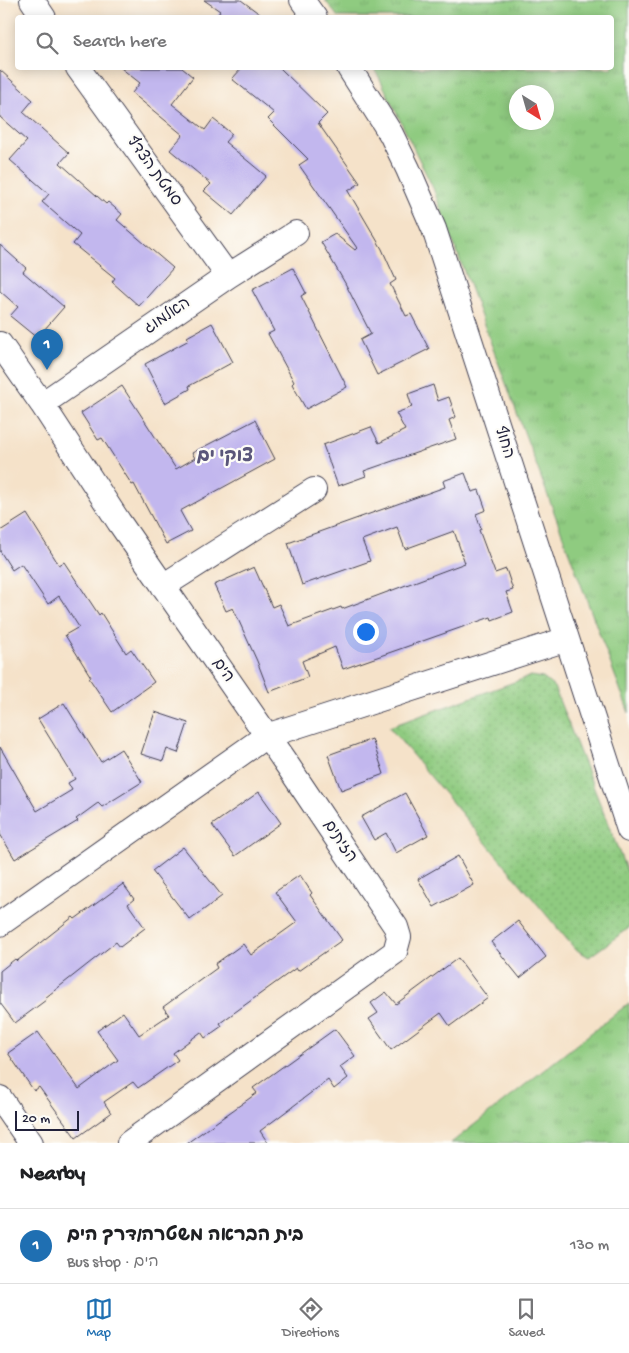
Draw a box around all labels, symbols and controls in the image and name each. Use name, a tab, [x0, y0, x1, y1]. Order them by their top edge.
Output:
search box	[15, 15, 614, 70]
icon: search	[33, 29, 61, 57]
text: Search here	[73, 31, 167, 54]
north arrow	[509, 85, 554, 130]
street label: סמטת הצדף	[121, 132, 186, 211]
street label: האלמוג	[140, 293, 195, 339]
pin: 1	[31, 329, 63, 370]
street label: החוף	[489, 424, 519, 462]
district label: צוקי ים	[197, 446, 253, 469]
your location	[353, 619, 379, 645]
street label: הים	[207, 655, 237, 687]
street label: הזיתים	[318, 817, 360, 867]
scale bar	[15, 1108, 79, 1131]
text: 20 m	[22, 1111, 50, 1128]
text: Nearby	[20, 1163, 85, 1188]
text: בית הבראה משטרה/דרך הים	[67, 1225, 304, 1248]
text: 1	[33, 1237, 39, 1256]
text: 130 m	[570, 1237, 609, 1256]
text: Bus stop · הים	[67, 1254, 159, 1273]
tab: Map	[85, 1295, 113, 1342]
tab: Directions	[282, 1295, 339, 1342]
tab: Saved	[508, 1295, 544, 1342]

